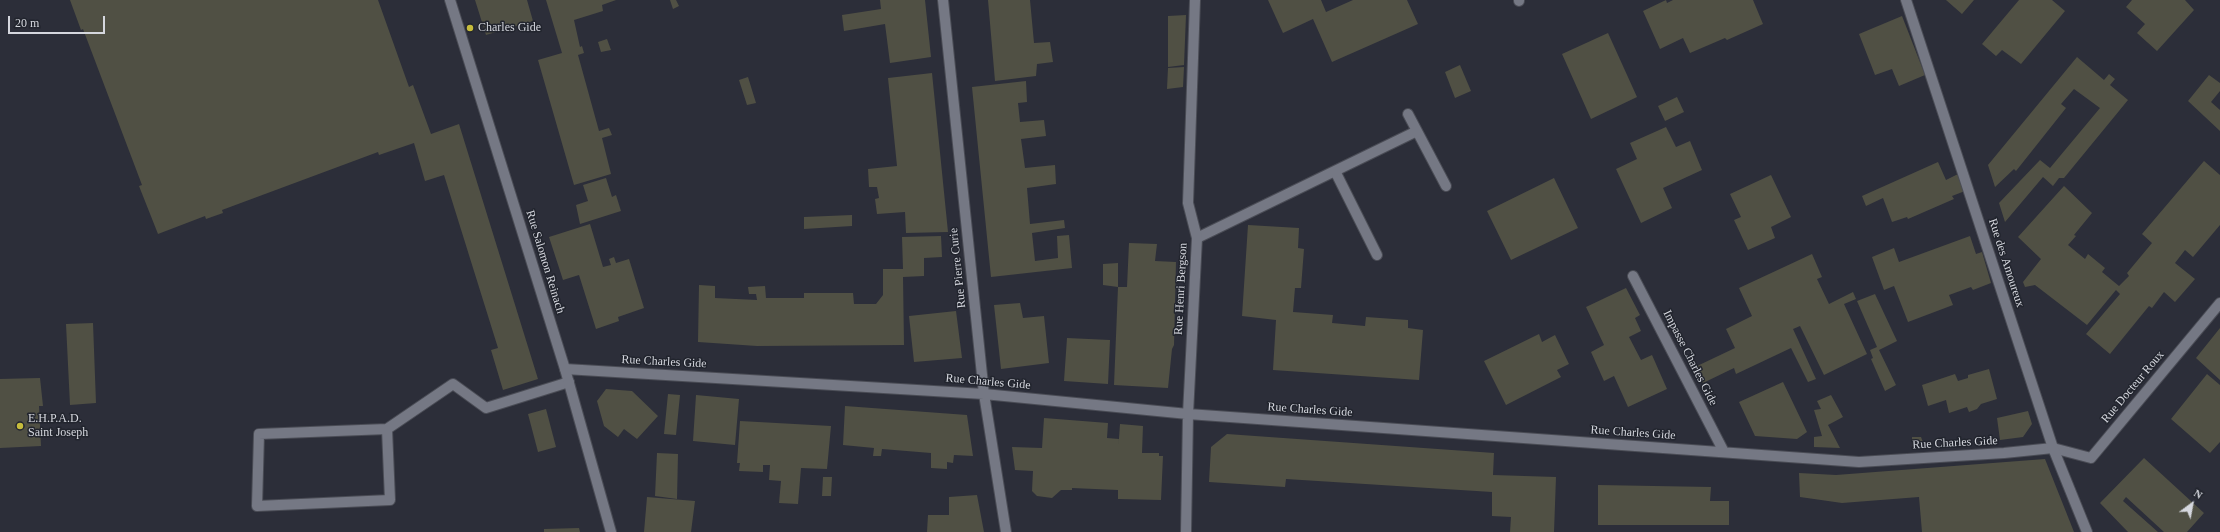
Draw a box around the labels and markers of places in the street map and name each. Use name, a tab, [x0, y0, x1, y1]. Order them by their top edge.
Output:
place label: Charles Gide	[478, 21, 541, 35]
marker: Charles Gide	[465, 23, 475, 33]
place label: E.H.P.A.D. Saint Joseph	[28, 412, 88, 440]
marker: E.H.P.A.D. Saint Joseph	[15, 421, 25, 431]

